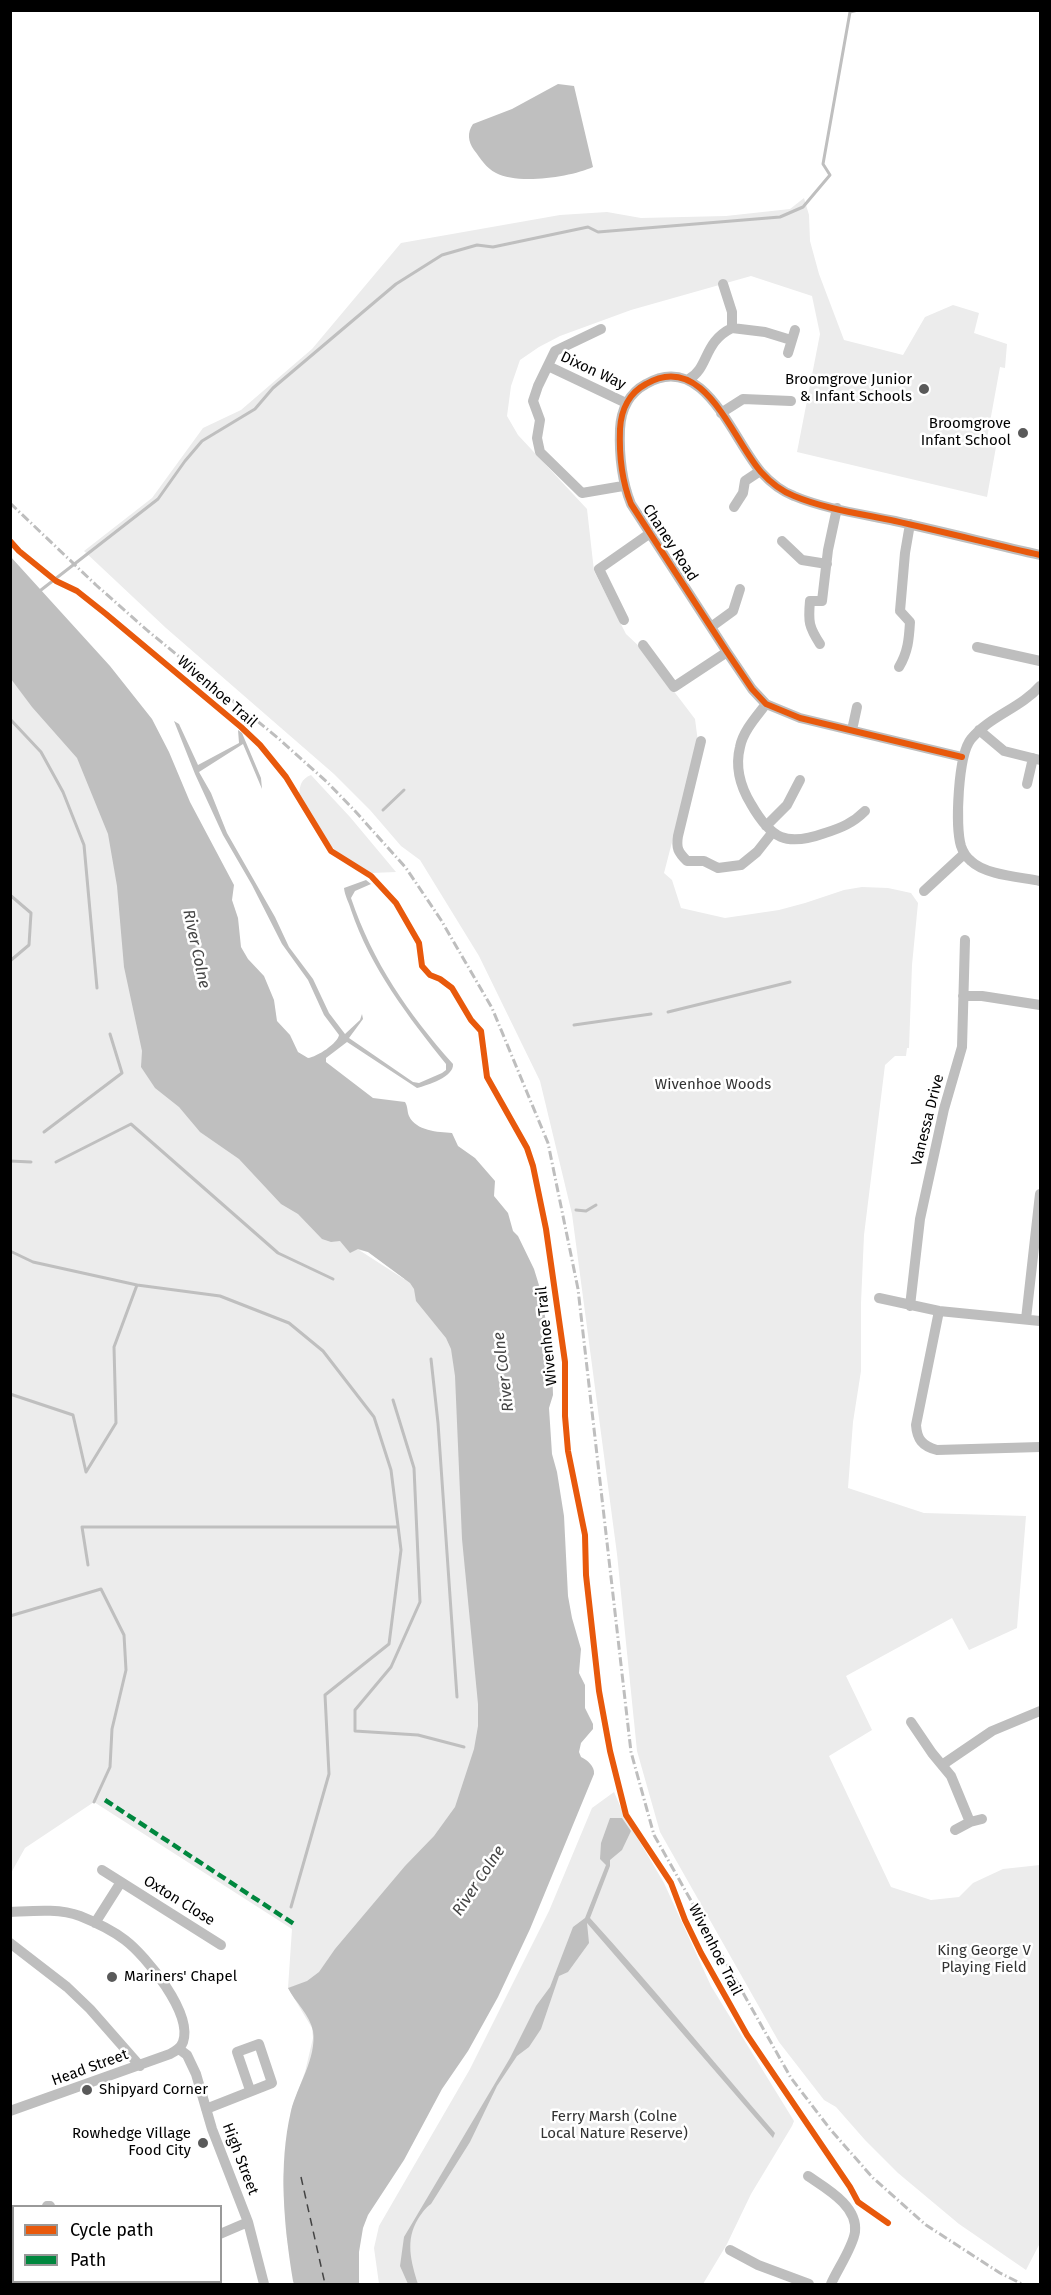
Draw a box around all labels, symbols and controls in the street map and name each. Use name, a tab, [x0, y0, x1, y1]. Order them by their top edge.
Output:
street label: Dixon Way	[558, 348, 628, 394]
place label: Broomgrove Junior & Infant Schools	[785, 371, 912, 406]
marker: Broomgrove Junior & Infant Schools	[917, 382, 931, 396]
place label: Broomgrove Infant School	[921, 415, 1011, 450]
marker: Broomgrove Infant School	[1016, 426, 1030, 440]
street label: Chaney Road	[638, 501, 702, 585]
street label: Wivenhoe Trail	[173, 652, 261, 732]
water label: River Colne	[178, 908, 214, 990]
street label: Vanessa Drive	[908, 1072, 948, 1168]
park label: Wivenhoe Woods	[655, 1076, 771, 1094]
street label: Wivenhoe Trail	[533, 1285, 561, 1387]
water label: River Colne	[490, 1331, 518, 1413]
water label: River Colne	[449, 1842, 509, 1920]
street label: Oxton Close	[140, 1872, 218, 1930]
street label: Wivenhoe Trail	[684, 1901, 746, 1999]
park label: King George V Playing Field	[937, 1942, 1031, 1977]
place label: Mariners' Chapel	[124, 1968, 237, 1986]
marker: Mariners' Chapel	[105, 1970, 119, 1984]
street label: Head Street	[49, 2046, 131, 2090]
place label: Shipyard Corner	[99, 2081, 208, 2099]
marker: Shipyard Corner	[80, 2083, 94, 2097]
park label: Ferry Marsh (Colne Local Nature Reserve)	[540, 2108, 688, 2143]
street label: High Street	[218, 2120, 262, 2198]
place label: Rowhedge Village Food City	[72, 2125, 191, 2160]
marker: Rowhedge Village Food City	[196, 2136, 210, 2150]
legend	[12, 2205, 222, 2283]
text: Cycle path	[70, 2219, 154, 2241]
text: Path	[70, 2249, 106, 2271]

